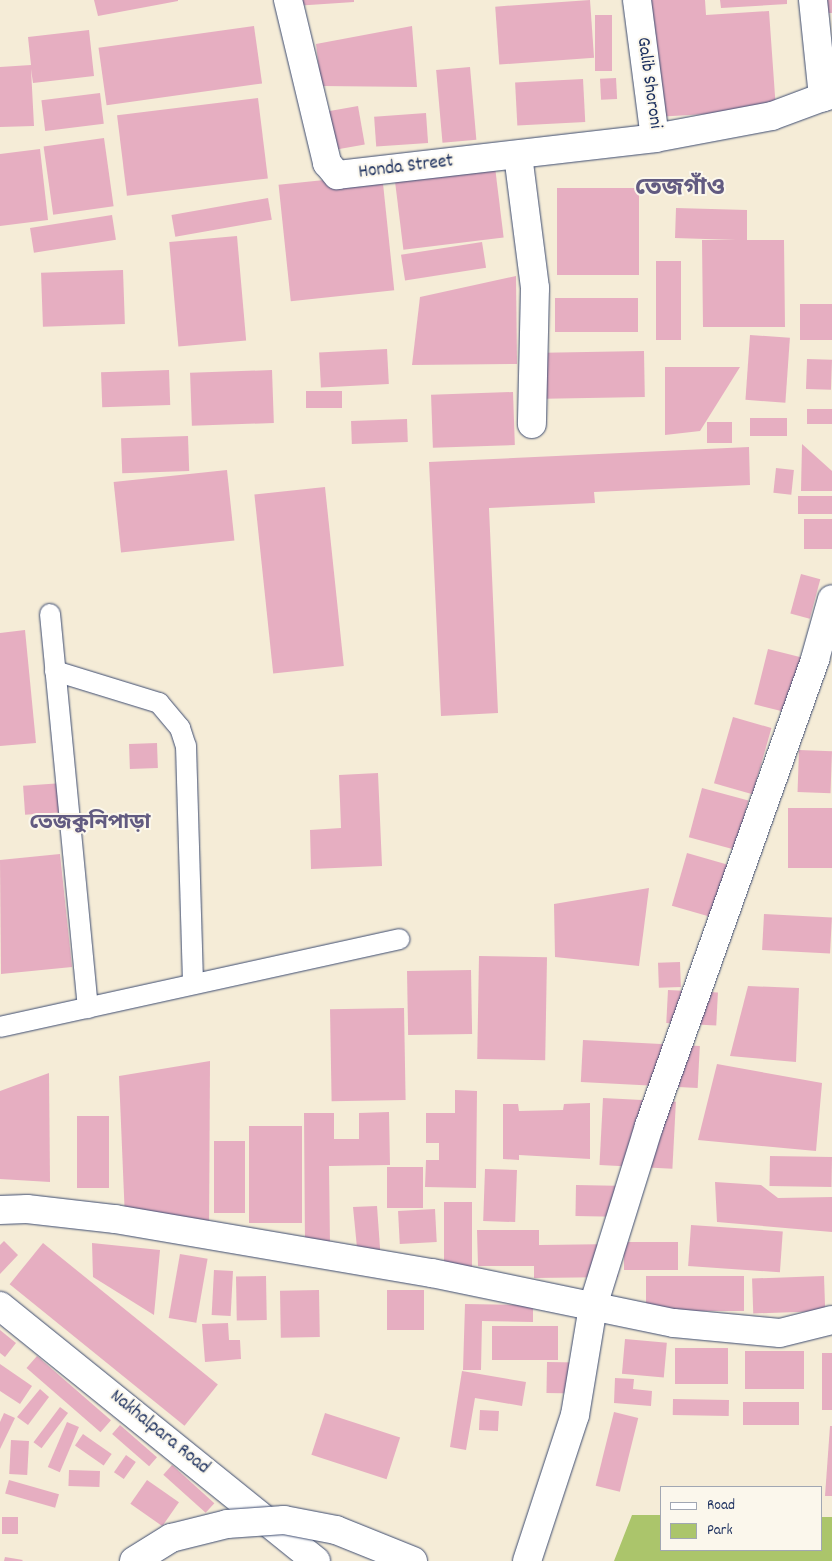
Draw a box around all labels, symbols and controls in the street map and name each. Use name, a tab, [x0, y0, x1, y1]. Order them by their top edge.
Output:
street label: Galib Shoroni	[630, 36, 666, 130]
street label: Honda Street	[357, 151, 455, 185]
district label: তেজগাঁও	[635, 176, 725, 204]
district label: তেজকুনিপাড়া	[30, 811, 150, 837]
street label: Nakhalpara Road	[105, 1386, 213, 1480]
legend	[660, 1486, 822, 1551]
text: Road	[707, 1495, 735, 1517]
text: Park	[707, 1520, 733, 1542]

